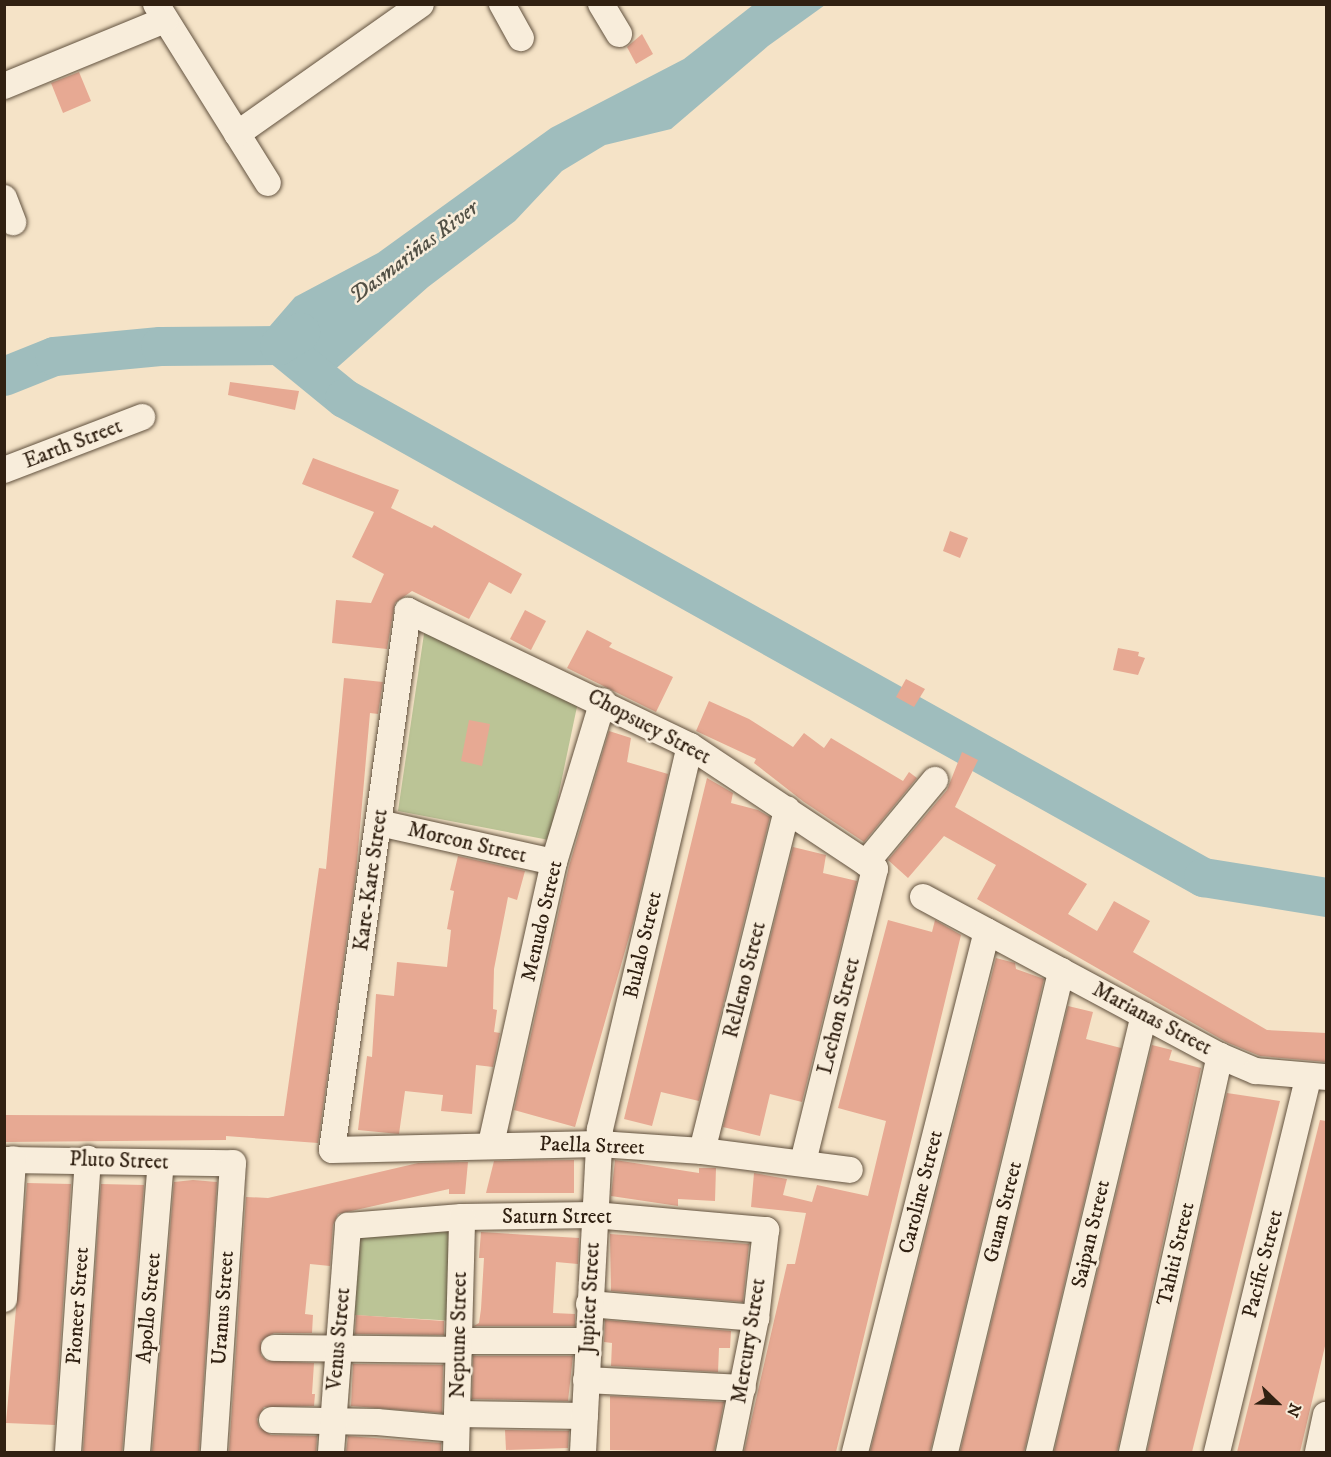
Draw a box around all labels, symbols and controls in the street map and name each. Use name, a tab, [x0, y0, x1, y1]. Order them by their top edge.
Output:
water label: Dasmariñas River	[344, 195, 484, 309]
street label: Earth Street	[20, 414, 126, 474]
street label: Chopsuey Street	[583, 684, 715, 770]
street label: Kare-Kare Street	[349, 807, 393, 953]
street label: Morcon Street	[405, 817, 529, 869]
street label: Menudo Street	[516, 858, 568, 984]
street label: Bulalo Street	[618, 889, 668, 1001]
street label: Relleno Street	[718, 919, 772, 1041]
street label: Lechon Street	[812, 955, 866, 1077]
street label: Marianas Street	[1088, 977, 1216, 1061]
street label: Caroline Street	[893, 1128, 949, 1256]
street label: Paella Street	[539, 1132, 645, 1160]
street label: Pluto Street	[69, 1147, 169, 1175]
street label: Guam Street	[978, 1159, 1028, 1265]
street label: Saipan Street	[1066, 1178, 1116, 1290]
street label: Tahiti Street	[1152, 1200, 1200, 1308]
street label: Saturn Street	[502, 1204, 612, 1230]
street label: Pacific Street	[1237, 1207, 1289, 1321]
street label: Jupiter Street	[575, 1242, 605, 1354]
street label: Pioneer Street	[61, 1246, 95, 1366]
street label: Uranus Street	[206, 1250, 240, 1366]
street label: Apollo Street	[132, 1252, 166, 1364]
street label: Neptune Street	[445, 1271, 473, 1399]
street label: Mercury Street	[727, 1277, 771, 1405]
street label: Venus Street	[322, 1287, 356, 1391]
north arrow	[1247, 1373, 1307, 1433]
text: N	[1282, 1400, 1305, 1420]

